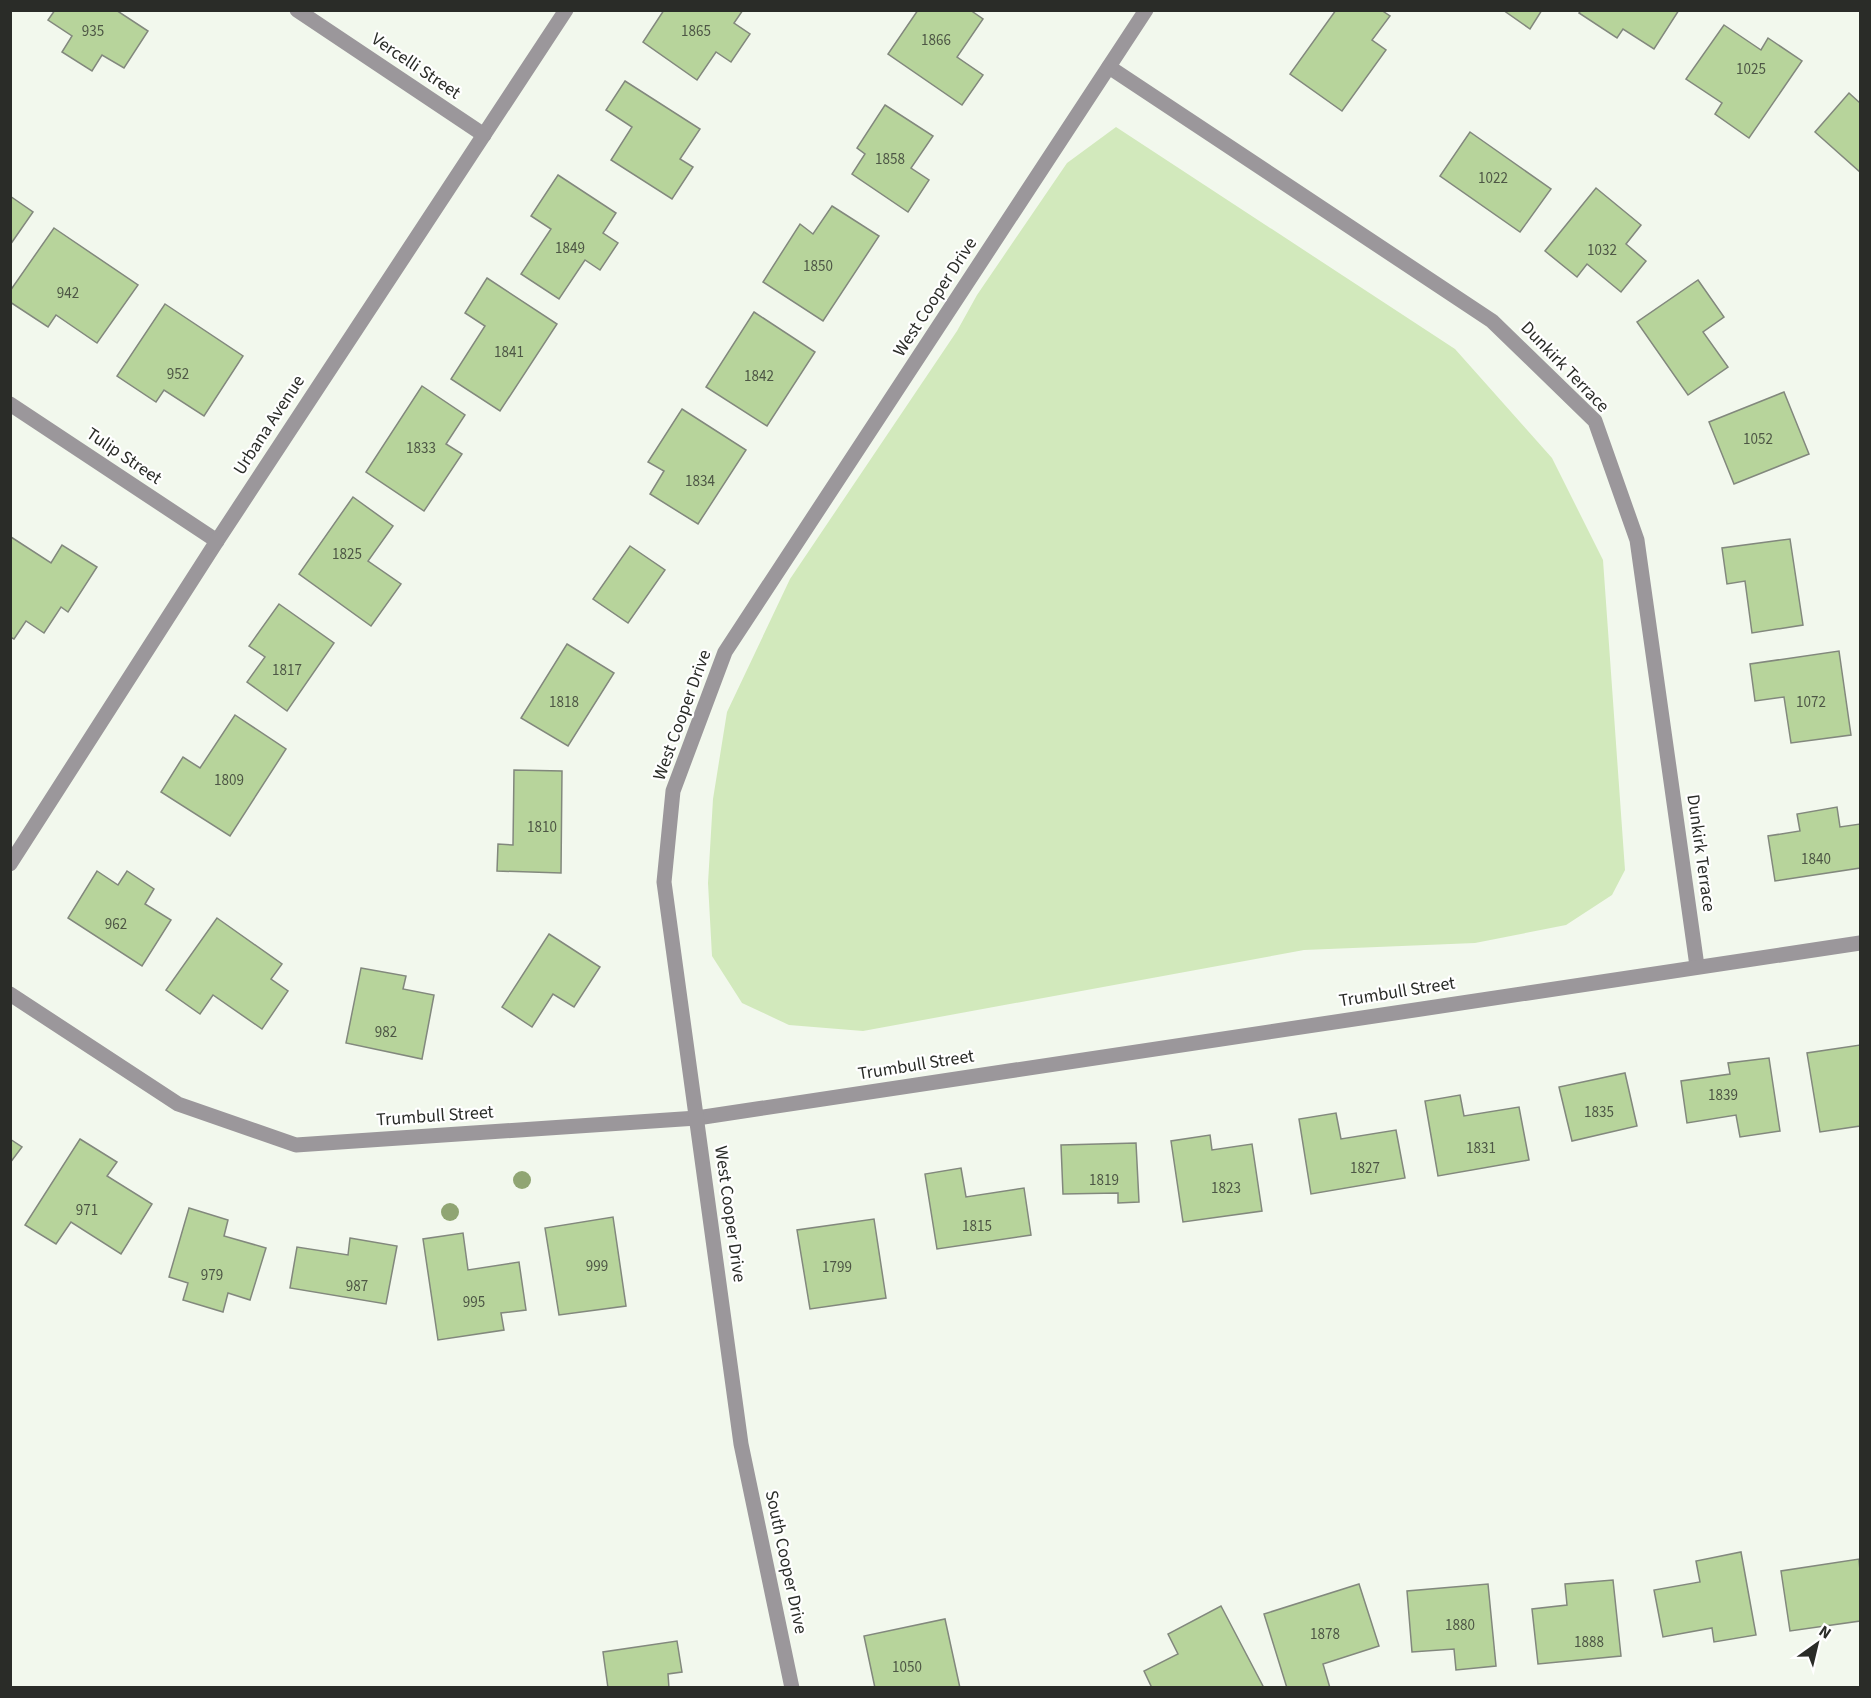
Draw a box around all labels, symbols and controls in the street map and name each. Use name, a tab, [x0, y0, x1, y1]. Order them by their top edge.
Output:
house number: 935	[82, 21, 104, 42]
house number: 1865	[681, 21, 711, 42]
street label: Vercelli Street	[366, 27, 466, 105]
house number: 1866	[921, 30, 951, 51]
house number: 1025	[1736, 59, 1766, 80]
house number: 1858	[875, 149, 905, 170]
house number: 1022	[1478, 168, 1508, 189]
street label: West Cooper Drive	[887, 232, 983, 361]
house number: 1849	[555, 238, 585, 259]
house number: 1032	[1587, 240, 1617, 261]
house number: 1850	[803, 256, 833, 277]
house number: 942	[57, 283, 79, 304]
street label: Dunkirk Terrace	[1515, 316, 1615, 418]
house number: 1841	[494, 342, 524, 363]
house number: 952	[167, 364, 189, 385]
house number: 1842	[744, 366, 774, 387]
street label: Urbana Avenue	[227, 370, 311, 480]
street label: Tulip Street	[81, 422, 167, 490]
house number: 1052	[1743, 429, 1773, 450]
house number: 1833	[406, 438, 436, 459]
house number: 1834	[685, 471, 715, 492]
house number: 1825	[332, 544, 362, 565]
street label: West Cooper Drive	[647, 646, 717, 784]
house number: 1817	[272, 660, 302, 681]
house number: 1818	[549, 692, 579, 713]
house number: 1072	[1796, 692, 1826, 713]
house number: 1809	[214, 770, 244, 791]
street label: Dunkirk Terrace	[1680, 793, 1722, 913]
house number: 1810	[527, 817, 557, 838]
house number: 1840	[1801, 849, 1831, 870]
house number: 962	[105, 914, 127, 935]
street label: Trumbull Street	[1337, 970, 1457, 1014]
house number: 982	[375, 1022, 397, 1043]
street label: Trumbull Street	[856, 1043, 976, 1087]
house number: 1839	[1708, 1085, 1738, 1106]
street label: Trumbull Street	[376, 1099, 494, 1133]
house number: 1835	[1584, 1102, 1614, 1123]
house number: 1831	[1466, 1138, 1496, 1159]
street label: West Cooper Drive	[708, 1144, 752, 1284]
house number: 1827	[1350, 1158, 1380, 1179]
house number: 1819	[1089, 1170, 1119, 1191]
house number: 1823	[1211, 1178, 1241, 1199]
house number: 971	[76, 1200, 98, 1221]
house number: 1815	[962, 1216, 992, 1237]
house number: 999	[586, 1256, 608, 1277]
house number: 1799	[822, 1257, 852, 1278]
house number: 979	[201, 1265, 223, 1286]
house number: 987	[346, 1276, 368, 1297]
house number: 995	[463, 1292, 485, 1313]
street label: South Cooper Drive	[759, 1488, 813, 1636]
north arrow	[1787, 1614, 1847, 1674]
house number: 1880	[1445, 1615, 1475, 1636]
text: N	[1814, 1620, 1835, 1644]
house number: 1878	[1310, 1624, 1340, 1645]
house number: 1888	[1574, 1632, 1604, 1653]
house number: 1050	[892, 1657, 922, 1678]

